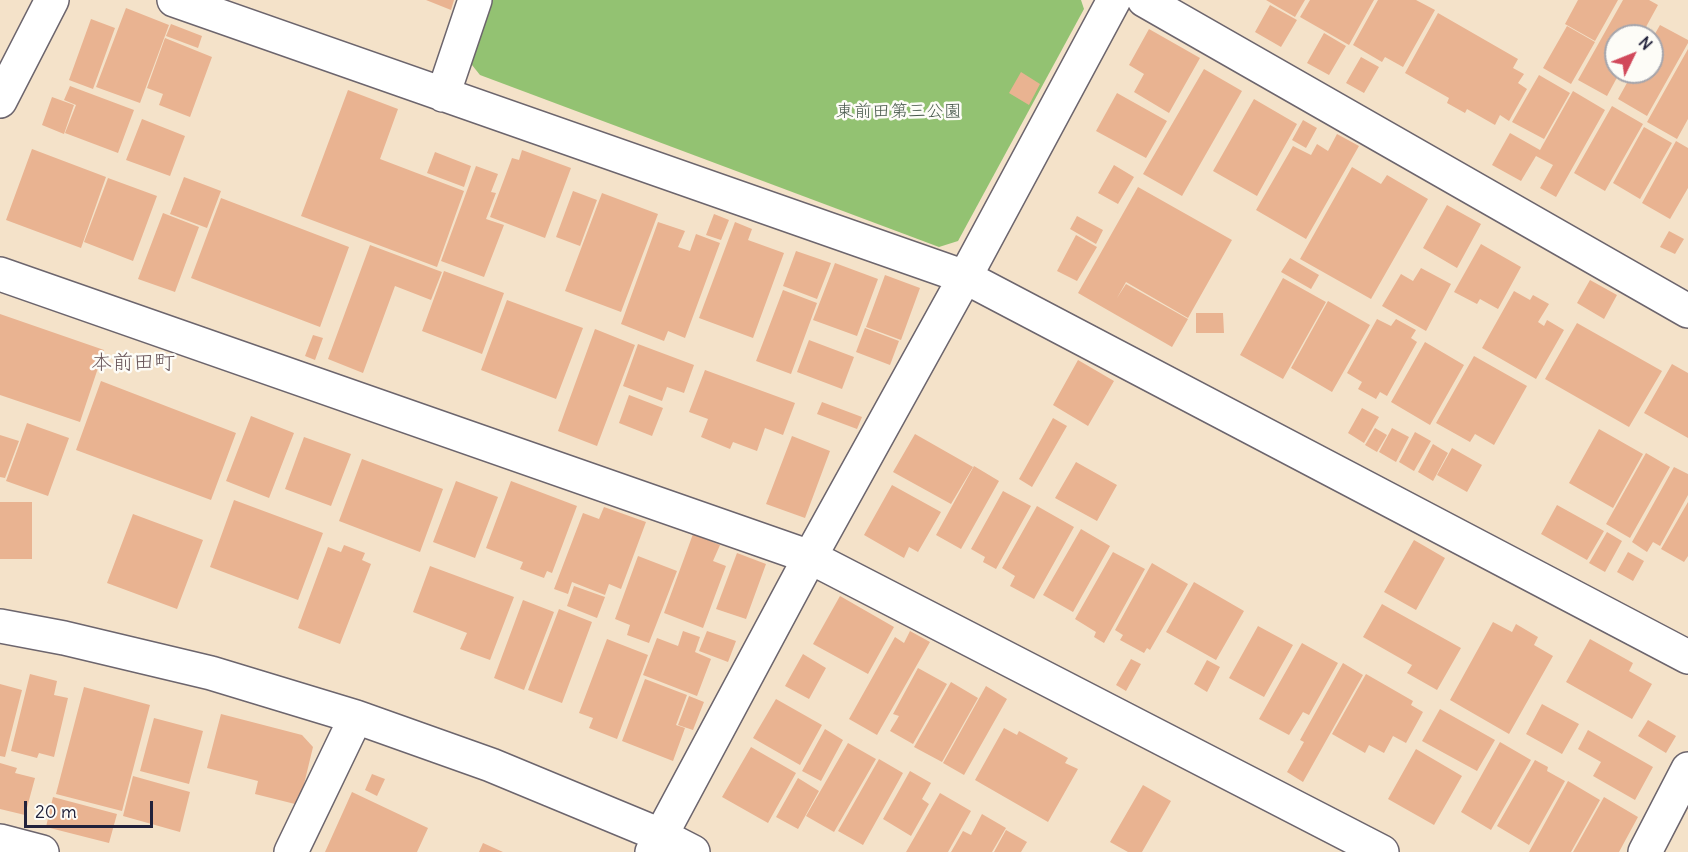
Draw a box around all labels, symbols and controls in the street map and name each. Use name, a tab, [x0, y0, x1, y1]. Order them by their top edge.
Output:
north arrow	[1604, 24, 1664, 84]
text: N	[1635, 32, 1657, 54]
park label: 東前田第三公園	[836, 101, 962, 123]
district label: 本前田町	[91, 350, 175, 376]
scale bar	[27, 789, 156, 827]
text: 20 m	[35, 800, 77, 823]

